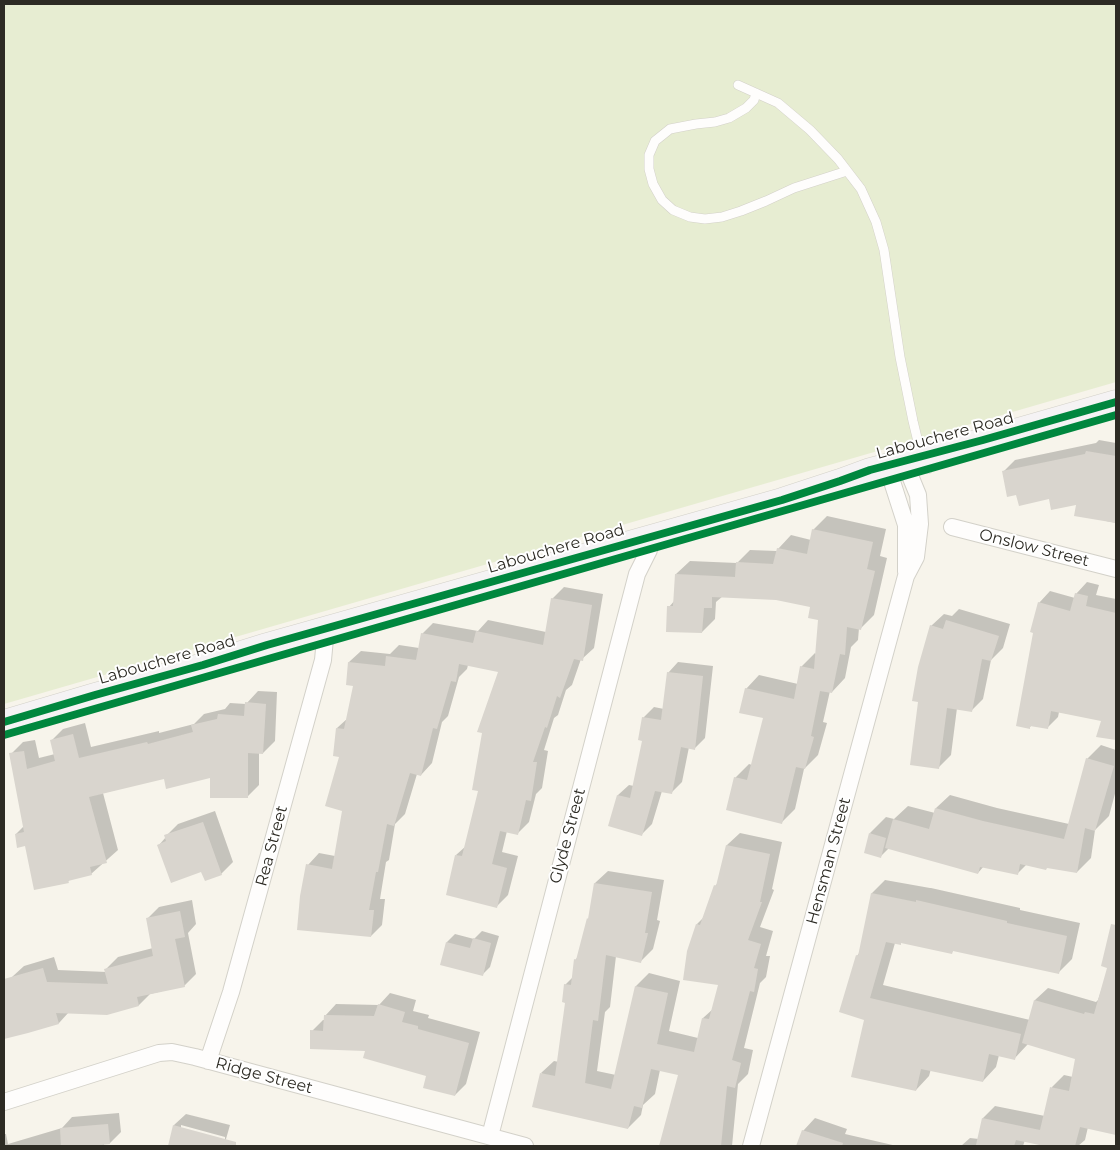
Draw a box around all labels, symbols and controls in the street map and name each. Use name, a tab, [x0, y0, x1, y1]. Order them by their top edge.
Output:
street label: Labouchere Road	[874, 408, 1016, 464]
street label: Labouchere Road	[485, 520, 627, 578]
street label: Onslow Street	[977, 525, 1091, 571]
street label: Labouchere Road	[96, 631, 238, 689]
street label: Glyde Street	[546, 786, 590, 886]
street label: Hensman Street	[803, 795, 855, 927]
street label: Rea Street	[252, 803, 292, 889]
street label: Ridge Street	[213, 1054, 315, 1098]

